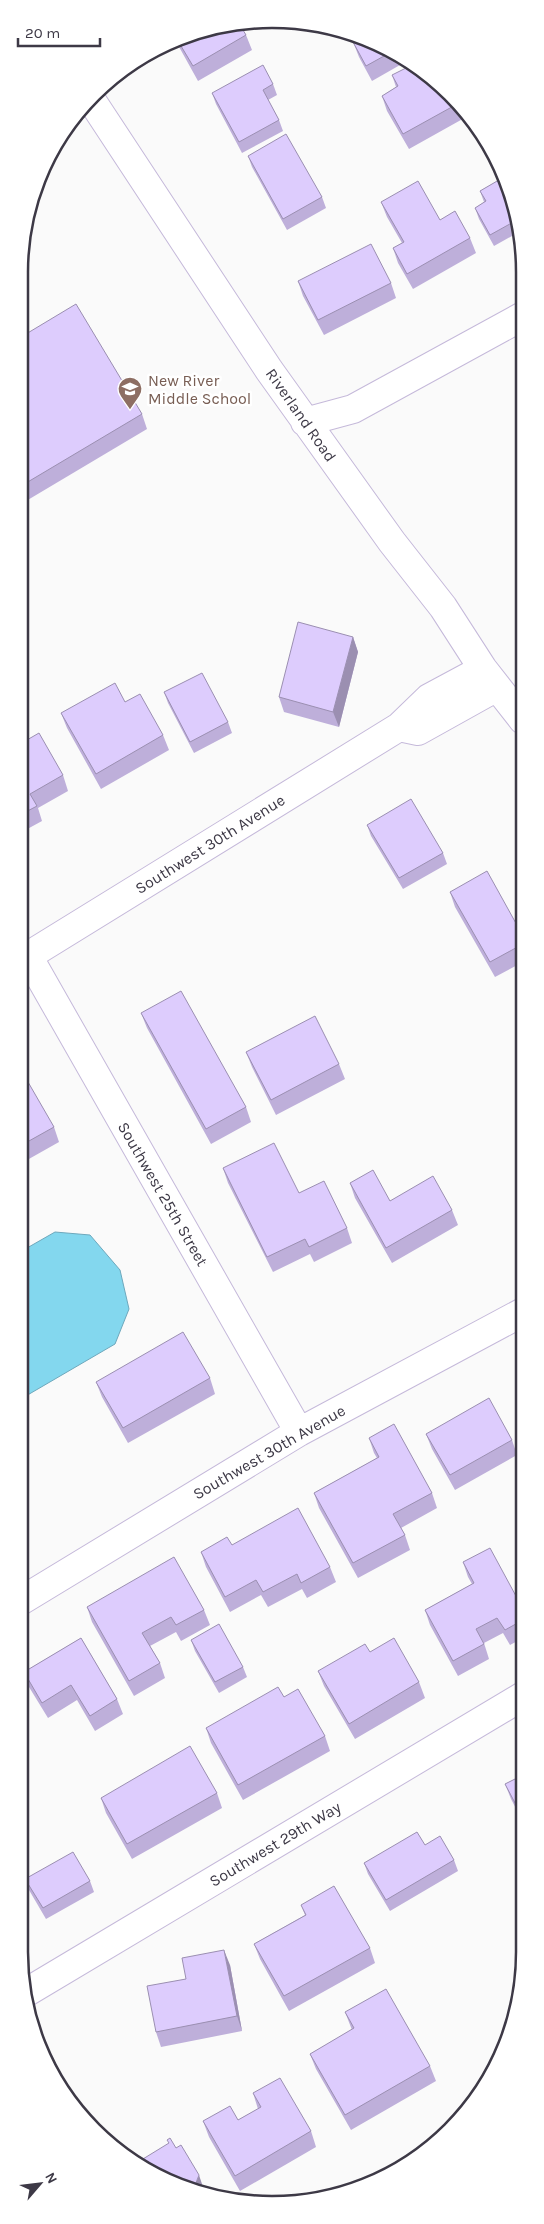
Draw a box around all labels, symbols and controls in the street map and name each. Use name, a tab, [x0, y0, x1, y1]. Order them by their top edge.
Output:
scale bar	[18, 15, 100, 47]
text: 20 m	[25, 24, 60, 42]
street label: Riverland Road	[262, 365, 340, 465]
place label: New River Middle School	[148, 371, 251, 408]
school or university icon: New River Middle School	[117, 376, 143, 410]
street label: Southwest 30th Avenue	[132, 790, 288, 898]
street label: Southwest 25th Street	[114, 1118, 212, 1270]
street label: Southwest 30th Avenue	[189, 1401, 349, 1503]
street label: Southwest 29th Way	[206, 1797, 345, 1891]
north arrow	[15, 2159, 65, 2209]
text: N	[41, 2170, 61, 2187]

